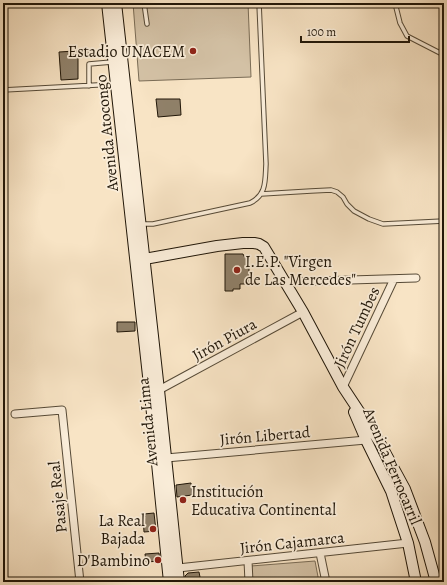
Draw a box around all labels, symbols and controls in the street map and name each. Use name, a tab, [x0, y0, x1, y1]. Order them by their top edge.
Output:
scale bar	[301, 18, 409, 44]
text: 100 m	[307, 24, 336, 40]
place label: Estadio UNACEM	[68, 41, 185, 63]
marker: Estadio UNACEM	[188, 46, 198, 56]
street label: Avenida Atocongo	[90, 73, 124, 193]
place label: I.E.P. "Virgen de Las Mercedes"	[245, 251, 356, 291]
marker: I.E.P. "Virgen de Las Mercedes"	[232, 265, 242, 275]
street label: Jirón Tumbes	[329, 283, 385, 372]
street label: Jirón Piura	[188, 313, 261, 367]
street label: Avenida Lima	[132, 376, 164, 468]
street label: Avenida Ferrocarril	[357, 404, 427, 528]
street label: Jirón Libertad	[219, 421, 312, 451]
street label: Pasaje Real	[43, 460, 73, 534]
place label: Institución Educativa Continental	[191, 481, 336, 521]
marker: Institución Educativa Continental	[178, 495, 188, 505]
place label: La Real Bajada	[98, 510, 146, 550]
marker: La Real Bajada	[148, 524, 158, 534]
street label: Jirón Cajamarca	[239, 527, 346, 559]
place label: D'Bambino	[77, 550, 150, 572]
marker: D'Bambino	[153, 555, 163, 565]

